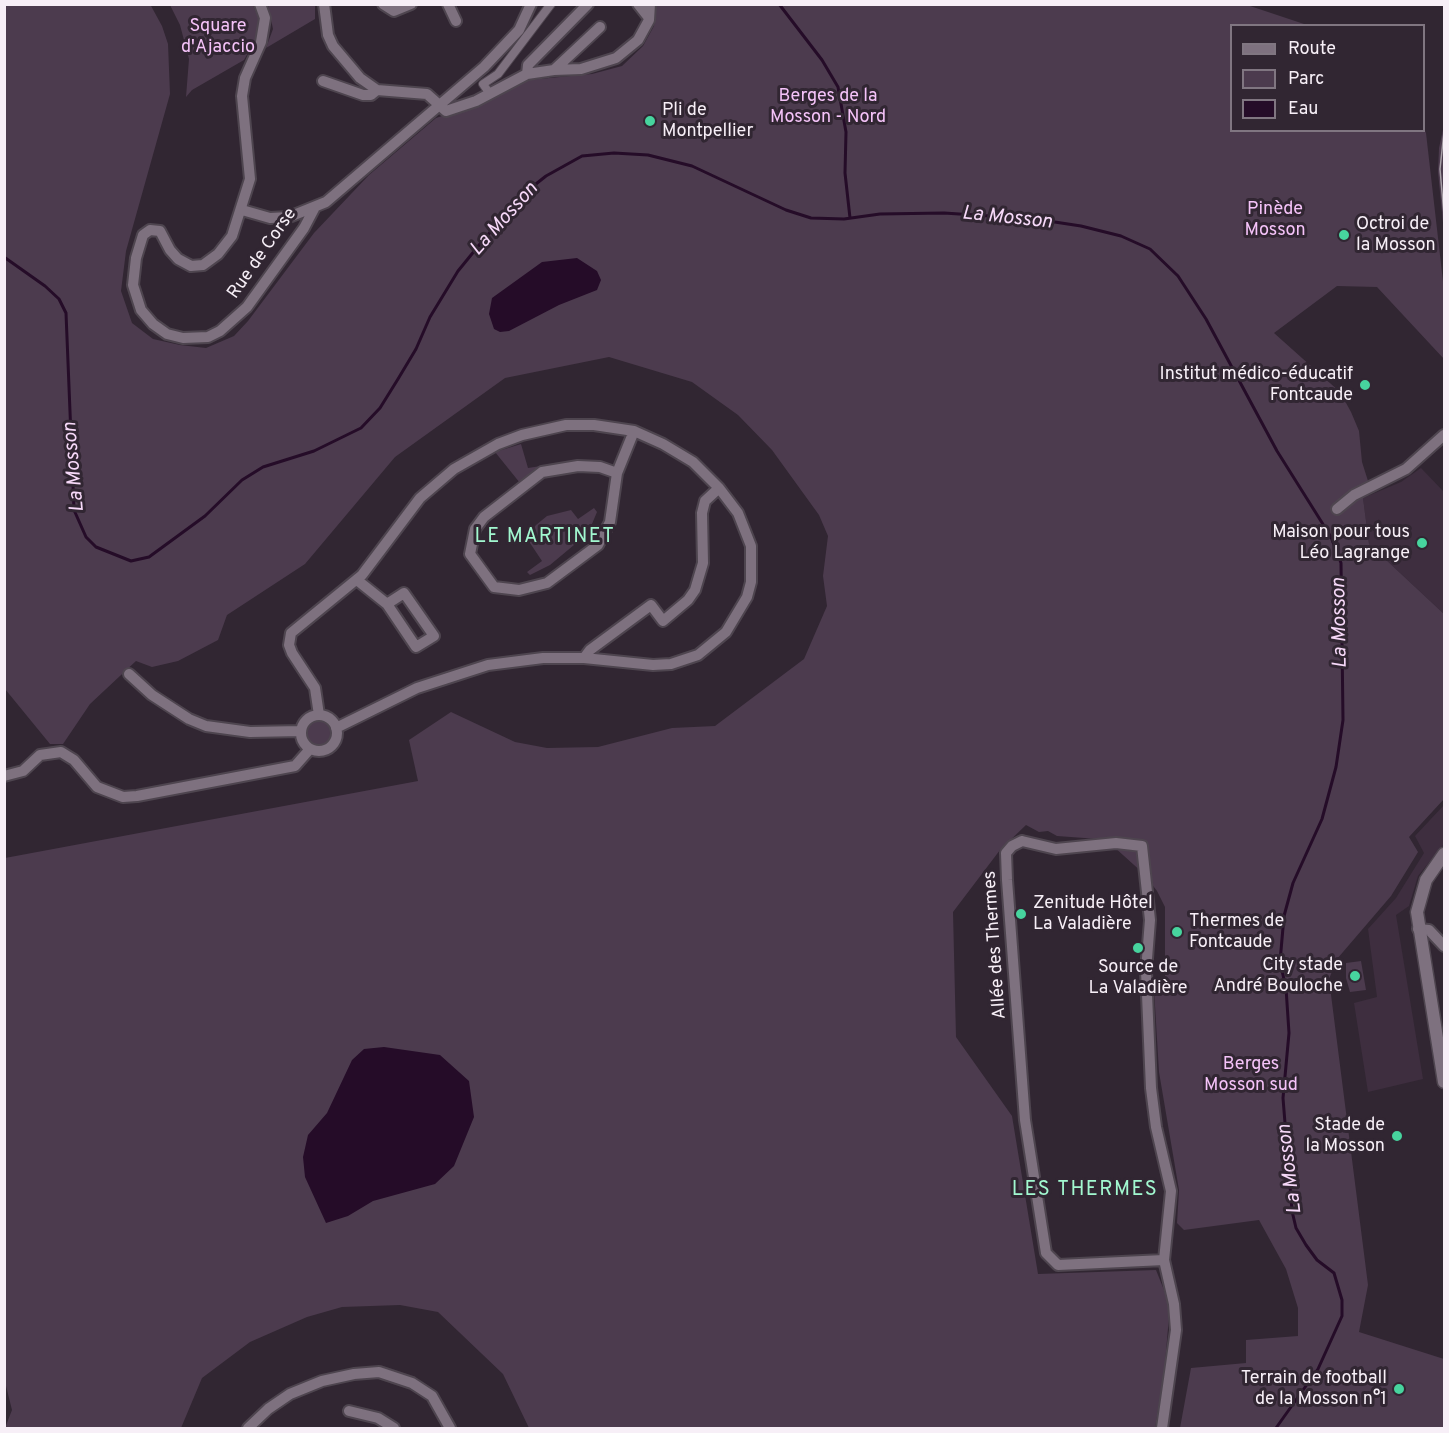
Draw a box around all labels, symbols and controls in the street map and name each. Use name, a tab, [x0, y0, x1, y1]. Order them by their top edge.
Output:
park label: Square d'Ajaccio	[181, 16, 255, 58]
legend	[1230, 24, 1425, 132]
text: Route	[1288, 38, 1336, 61]
text: Parc	[1288, 68, 1324, 91]
park label: Berges de la Mosson - Nord	[770, 86, 886, 128]
text: Eau	[1288, 98, 1318, 121]
place label: Pli de Montpellier	[662, 100, 753, 142]
marker: Pli de Montpellier	[643, 114, 657, 128]
water label: La Mosson	[466, 178, 544, 262]
park label: Pinède Mosson	[1244, 199, 1306, 242]
water label: La Mosson	[961, 202, 1053, 236]
street label: Rue de Corse	[224, 204, 302, 304]
place label: Octroi de la Mosson	[1356, 214, 1436, 256]
marker: Octroi de la Mosson	[1337, 228, 1351, 242]
place label: Institut médico-éducatif Fontcaude	[1160, 364, 1353, 406]
marker: Institut médico-éducatif Fontcaude	[1358, 378, 1372, 392]
water label: La Mosson	[59, 421, 91, 513]
place label: Maison pour tous Léo Lagrange	[1272, 522, 1410, 564]
district label: LE MARTINET	[475, 526, 615, 550]
marker: Maison pour tous Léo Lagrange	[1415, 536, 1429, 550]
water label: La Mosson	[1328, 578, 1354, 668]
street label: Allée des Thermes	[980, 870, 1012, 1020]
place label: Zenitude Hôtel La Valadière	[1033, 893, 1153, 936]
marker: Zenitude Hôtel La Valadière	[1014, 907, 1028, 921]
place label: Thermes de Fontcaude	[1189, 911, 1284, 954]
marker: Thermes de Fontcaude	[1170, 925, 1184, 939]
marker: Source de La Valadière	[1131, 941, 1145, 955]
place label: City stade André Bouloche	[1214, 955, 1343, 998]
place label: Source de La Valadière	[1089, 957, 1187, 1000]
marker: City stade André Bouloche	[1348, 969, 1362, 983]
park label: Berges Mosson sud	[1204, 1054, 1298, 1096]
place label: Stade de la Mosson	[1305, 1115, 1385, 1158]
water label: La Mosson	[1274, 1123, 1308, 1215]
marker: Stade de la Mosson	[1390, 1129, 1404, 1143]
district label: LES THERMES	[1012, 1179, 1158, 1203]
place label: Terrain de football de la Mosson n°1	[1241, 1368, 1387, 1410]
marker: Terrain de football de la Mosson n°1	[1392, 1382, 1406, 1396]

